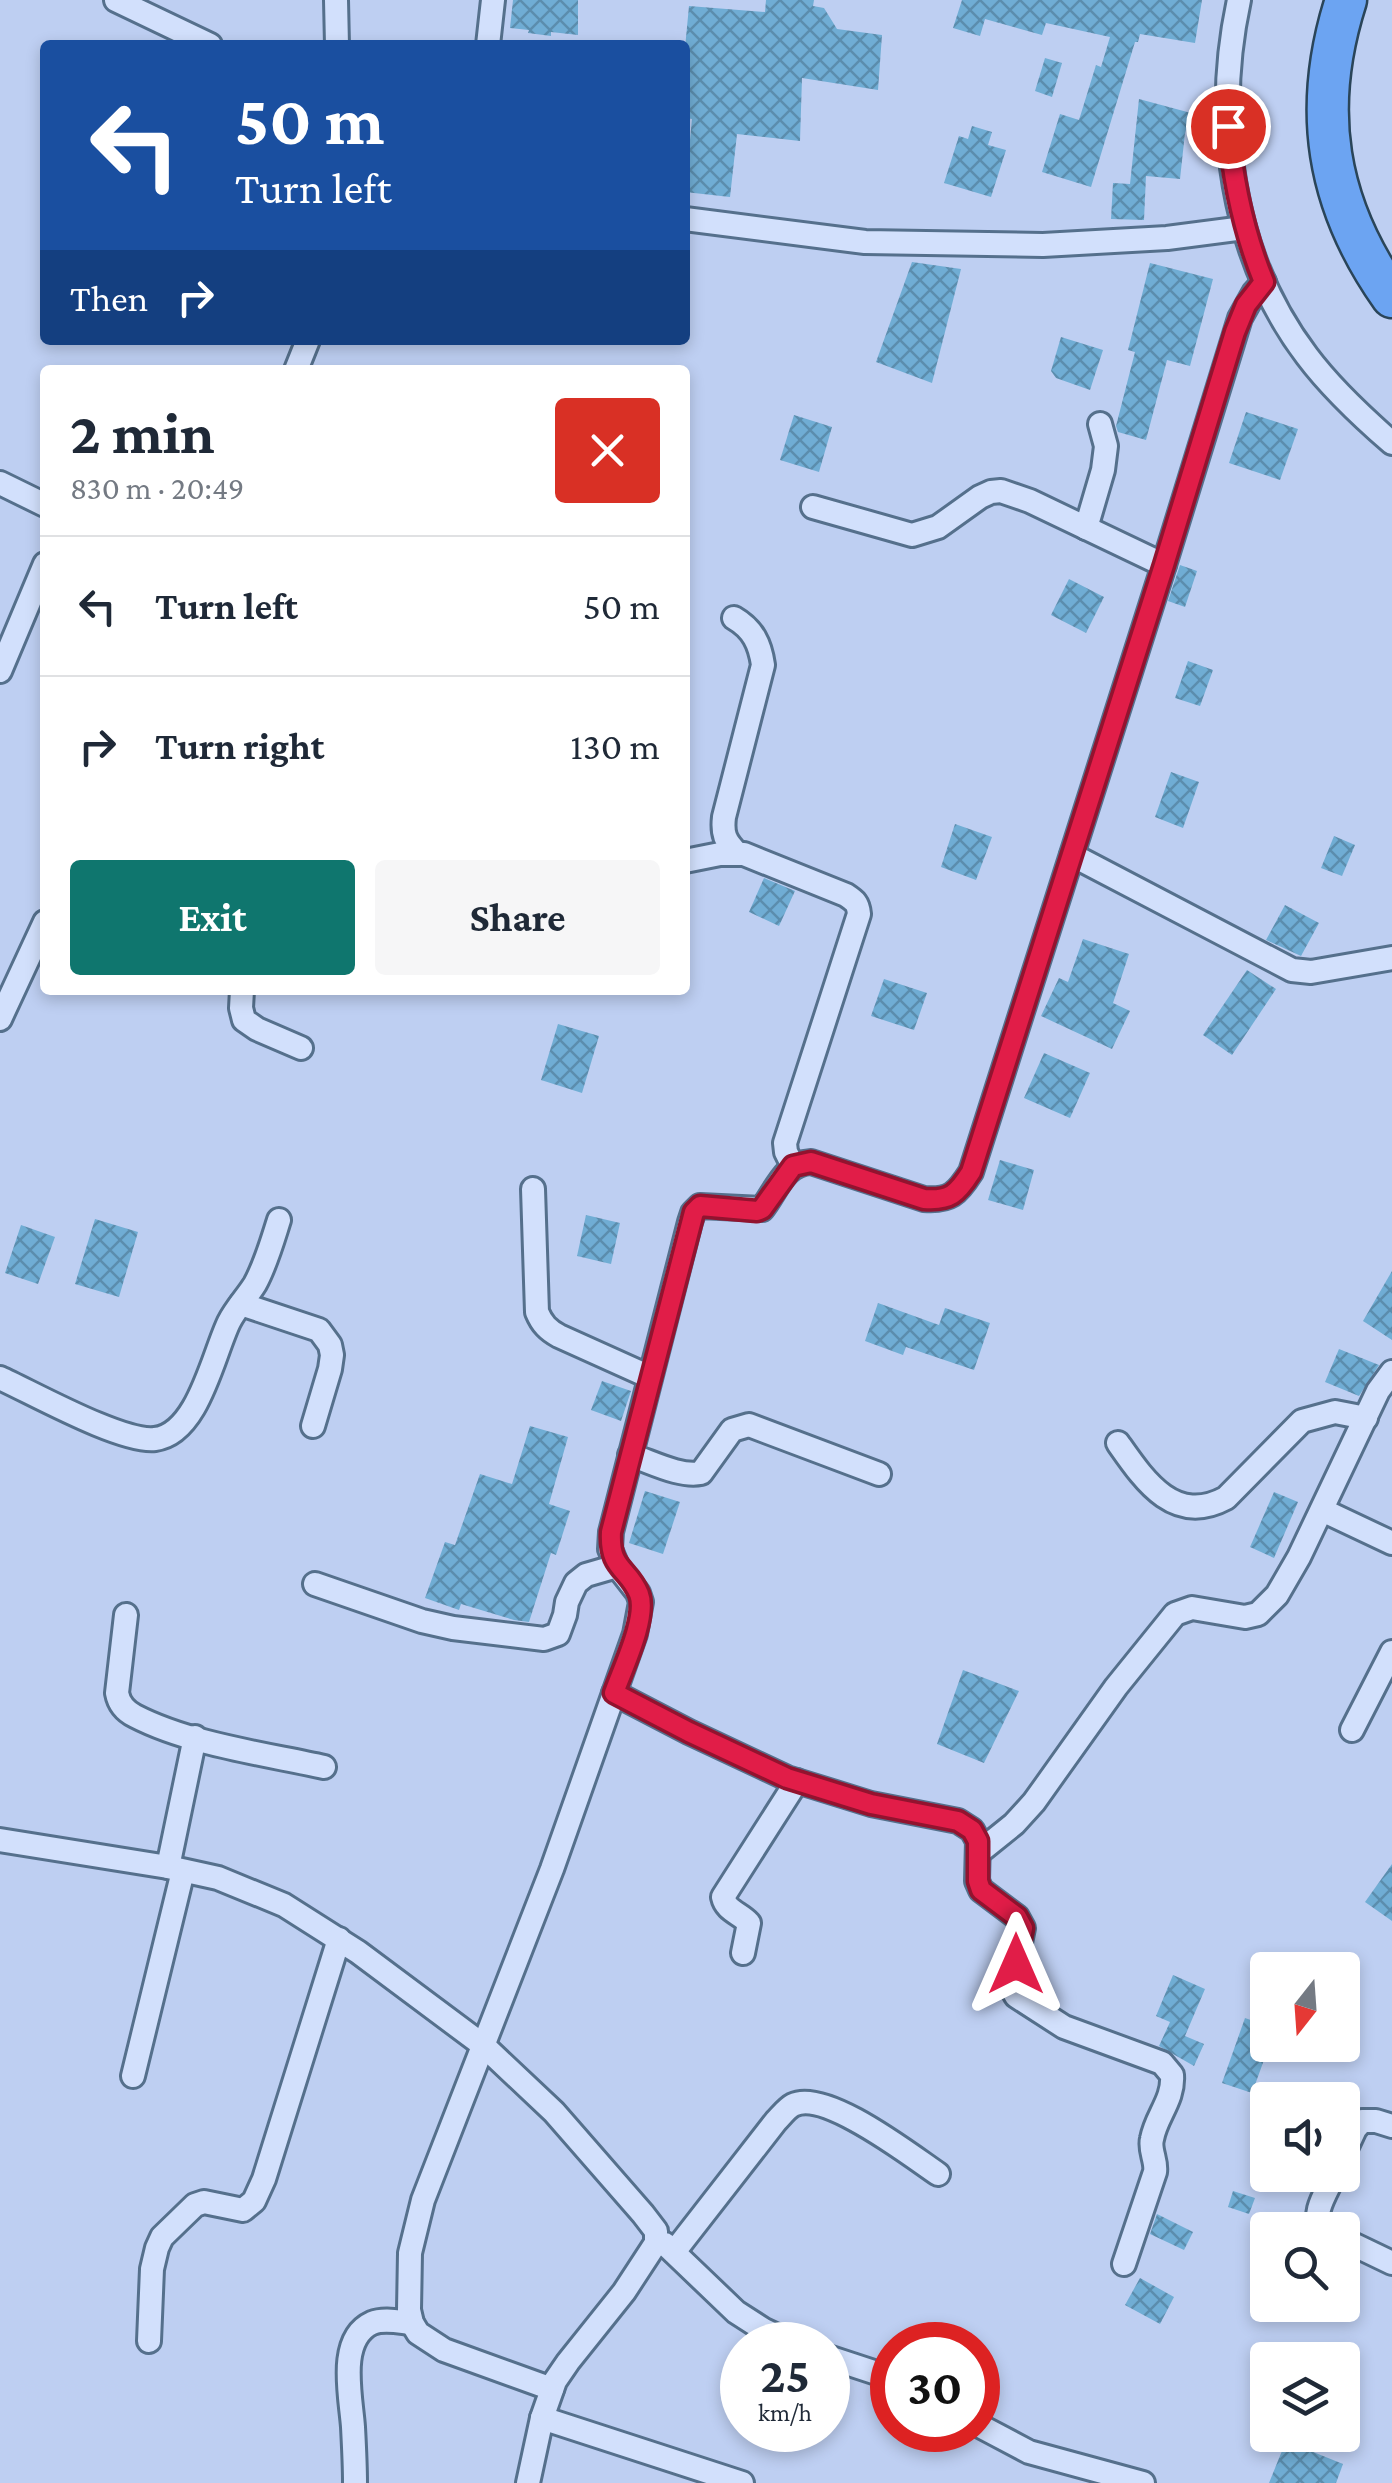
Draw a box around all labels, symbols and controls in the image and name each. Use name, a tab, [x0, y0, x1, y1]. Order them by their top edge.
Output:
icon: left	[70, 80, 200, 210]
text: 50 m	[235, 81, 385, 159]
pin	[1186, 84, 1271, 169]
icon: arrive	[1201, 99, 1256, 154]
text: Turn left	[235, 163, 392, 213]
icon: right	[168, 270, 223, 325]
text: Then	[70, 277, 148, 319]
button: close	[555, 398, 660, 503]
text: 2 min	[70, 399, 215, 466]
text: 830 m · 20:49	[70, 470, 244, 506]
icon: left	[70, 579, 125, 634]
text: Turn left	[155, 585, 298, 627]
text: 50 m	[583, 585, 660, 627]
icon: right	[70, 719, 125, 774]
text: Turn right	[155, 725, 324, 767]
text: 130 m	[570, 725, 660, 767]
button: Exit	[70, 860, 355, 975]
button: Share	[375, 860, 660, 975]
position arrow	[964, 1912, 1068, 2016]
north arrow	[1250, 1952, 1360, 2062]
map controls	[1250, 1952, 1360, 2452]
button: sound	[1250, 2082, 1360, 2192]
button: search	[1250, 2212, 1360, 2322]
speed limit sign: 30	[870, 2322, 1000, 2452]
button: layers	[1250, 2342, 1360, 2452]
text: 25	[760, 2347, 810, 2403]
text: km/h	[758, 2399, 812, 2426]

